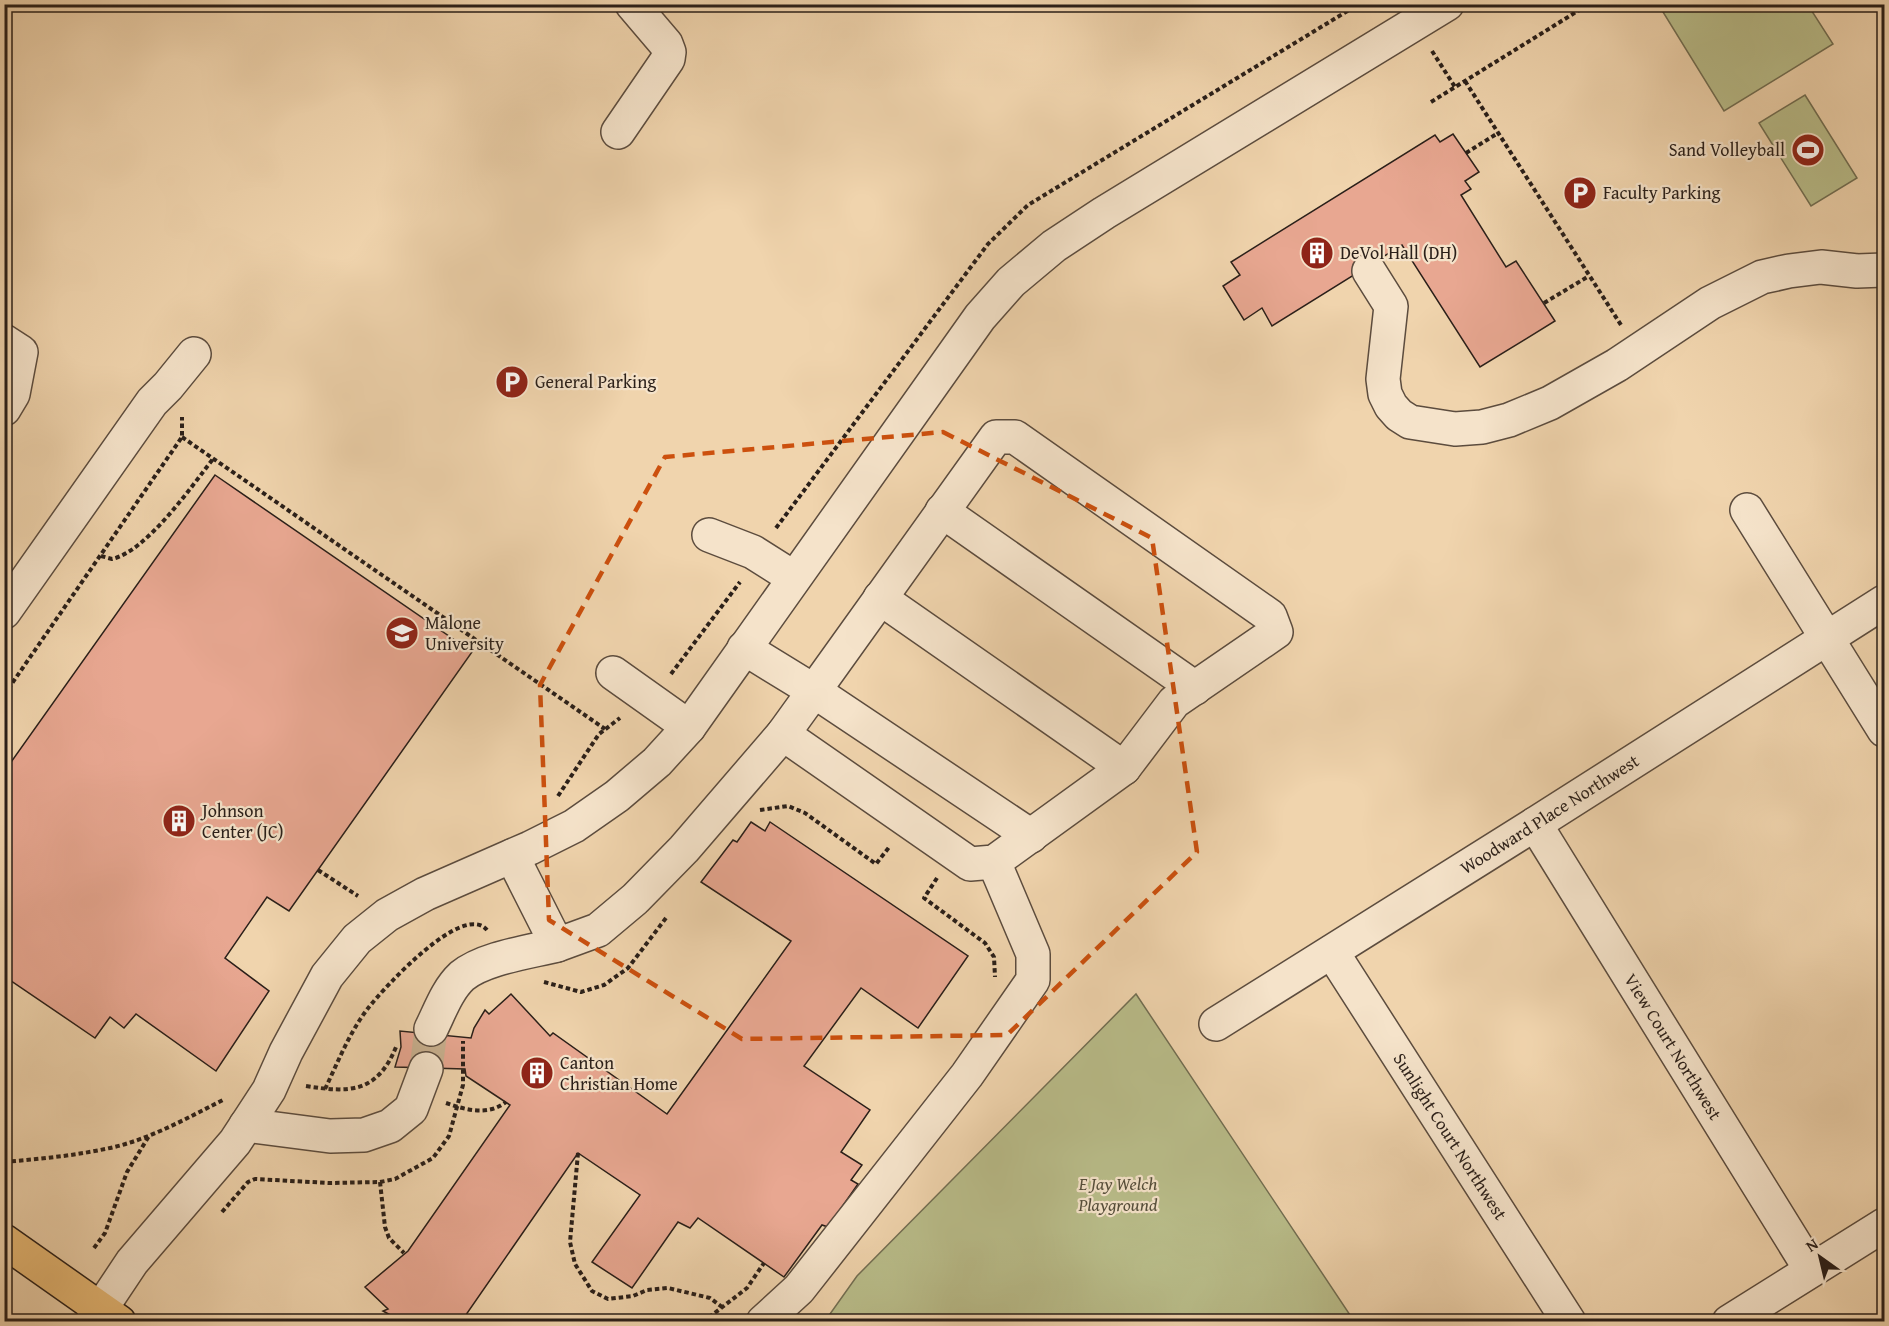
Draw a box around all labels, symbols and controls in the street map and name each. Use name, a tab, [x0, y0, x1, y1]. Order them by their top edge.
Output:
sports icon: Sand Volleyball	[1790, 132, 1826, 168]
place label: Sand Volleyball	[1669, 136, 1785, 163]
parking icon: Faculty Parking	[1562, 175, 1598, 211]
place label: Faculty Parking	[1603, 179, 1721, 206]
building icon: DeVol Hall (DH)	[1299, 235, 1335, 271]
place label: DeVol Hall (DH)	[1340, 239, 1457, 266]
parking icon: General Parking	[494, 364, 530, 400]
place label: General Parking	[535, 368, 656, 395]
place label: Malone University	[425, 609, 504, 657]
school or university icon: Malone University	[384, 615, 420, 651]
street label: Woodward Place Northwest	[1455, 747, 1645, 881]
place label: Johnson Center (JC)	[200, 797, 284, 845]
building icon: Johnson Center (JC)	[161, 803, 197, 839]
street label: View Court Northwest	[1618, 968, 1729, 1126]
street label: Sunlight Court Northwest	[1387, 1047, 1515, 1226]
place label: Canton Christian Home	[560, 1049, 678, 1097]
building icon: Canton Christian Home	[519, 1055, 555, 1091]
park label: E Jay Welch Playground	[1077, 1170, 1158, 1218]
north arrow	[1790, 1227, 1850, 1287]
text: N	[1800, 1231, 1823, 1258]

